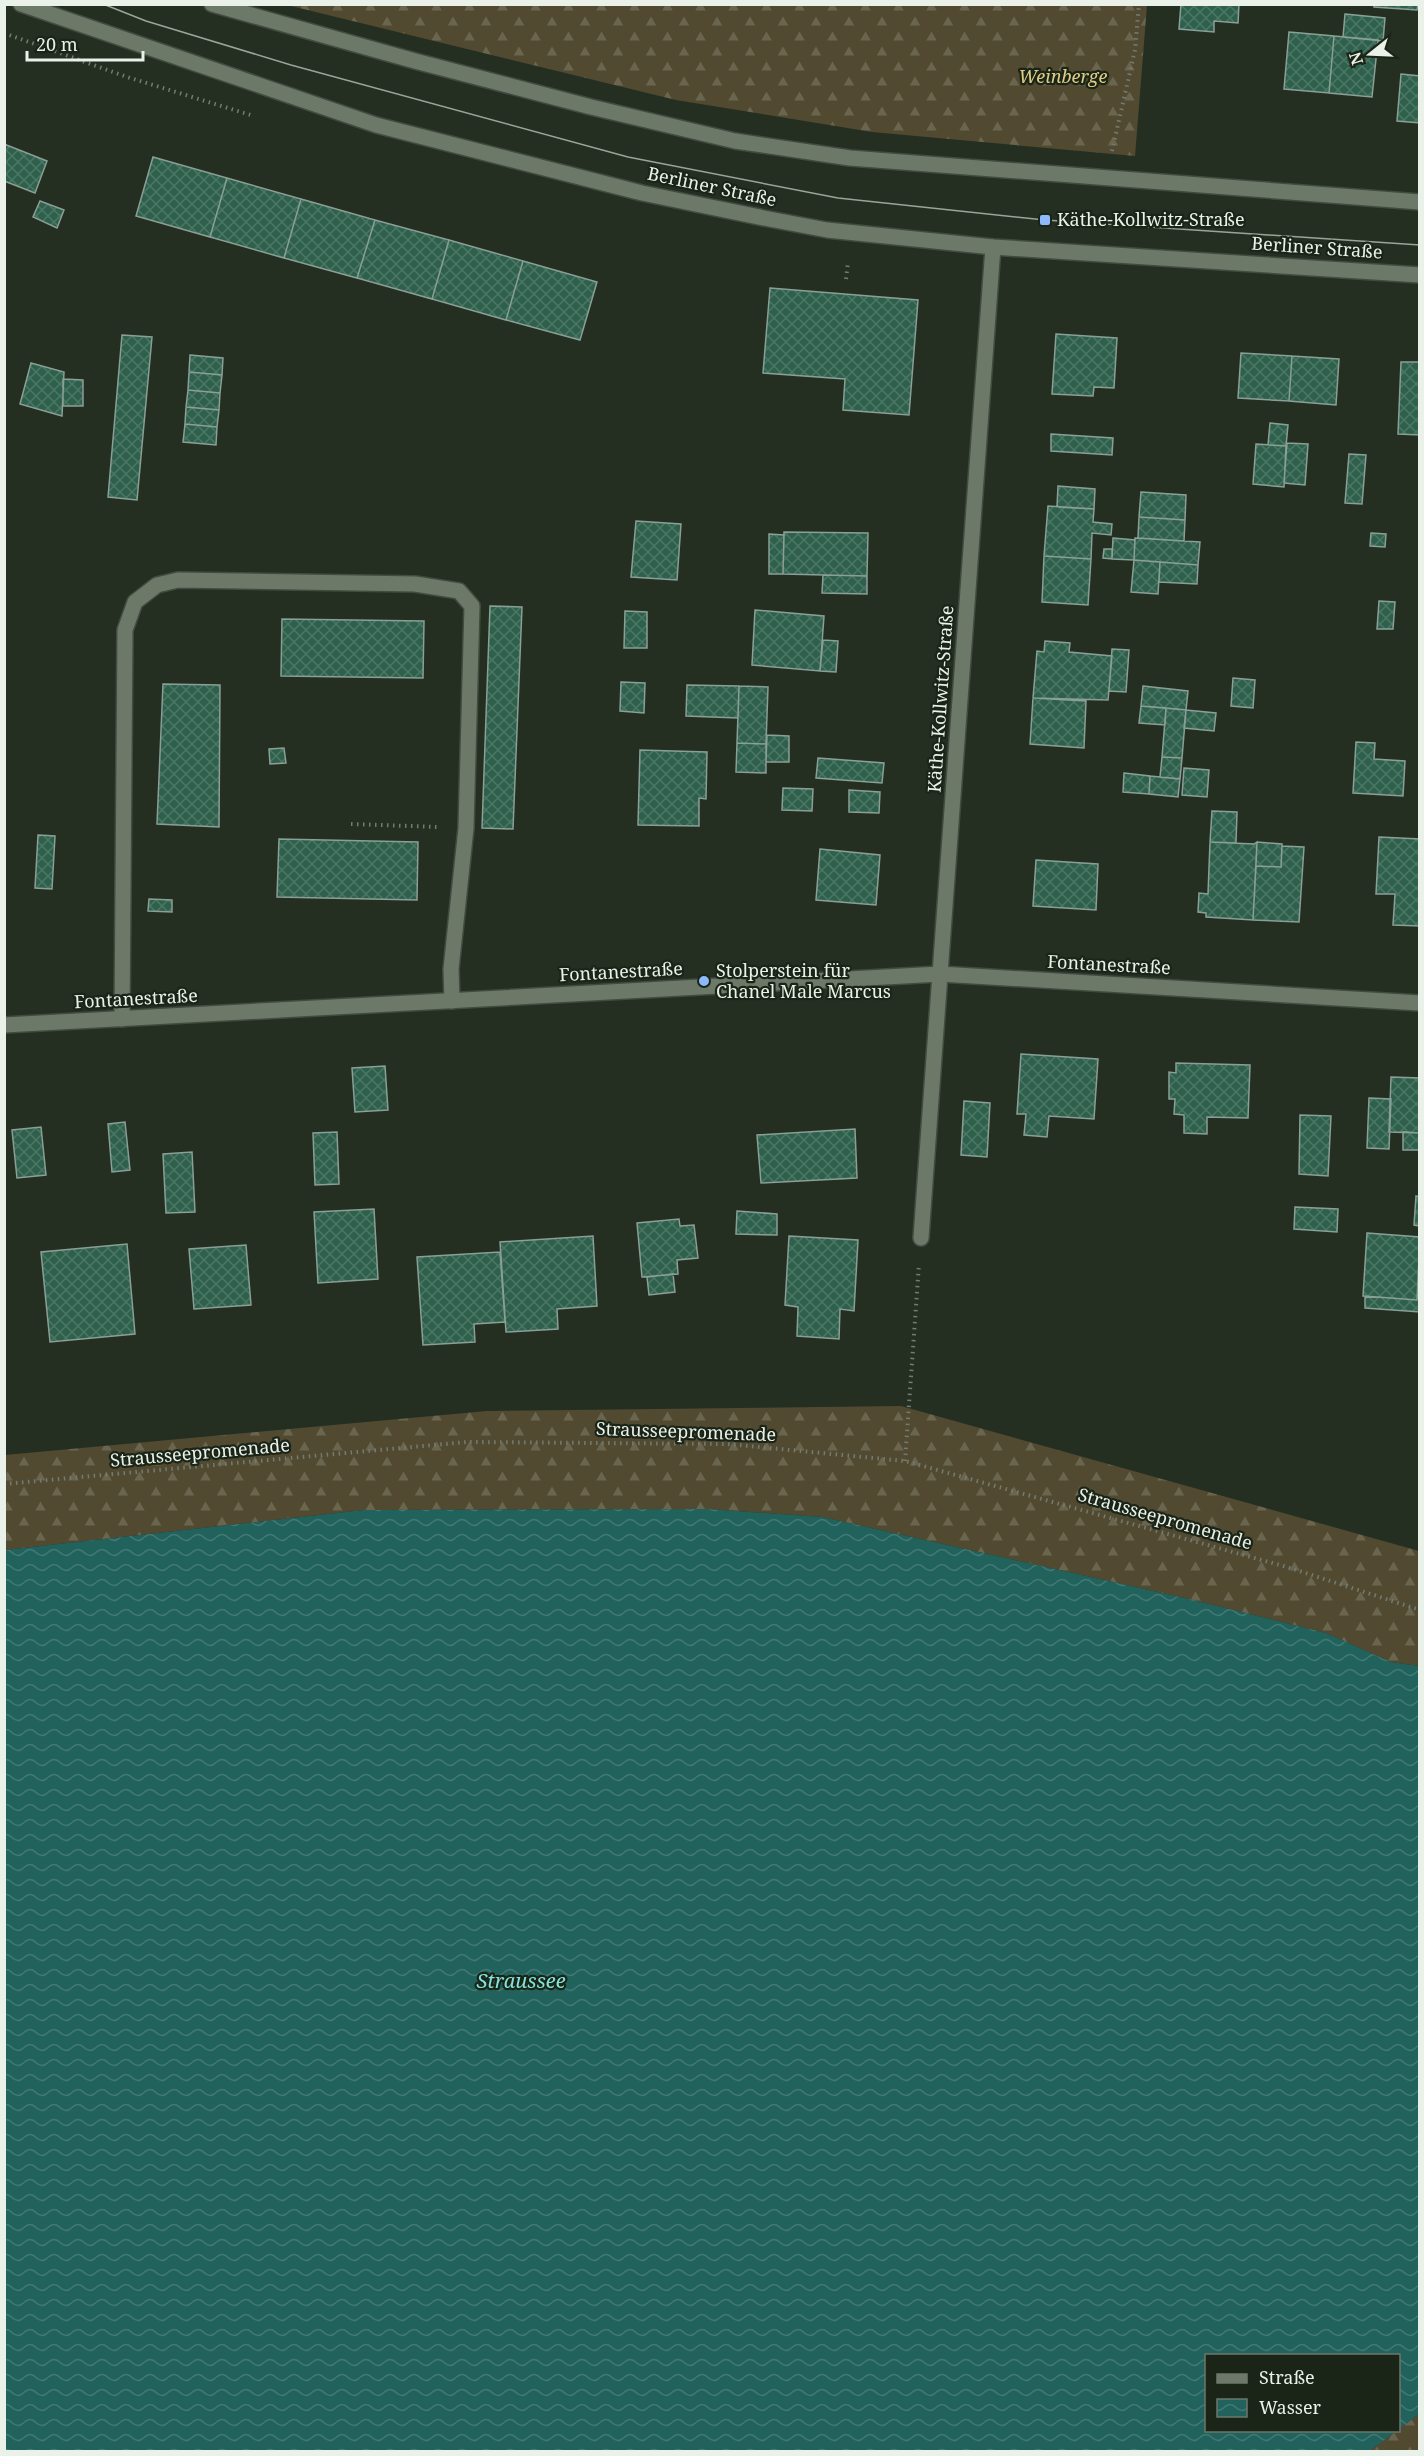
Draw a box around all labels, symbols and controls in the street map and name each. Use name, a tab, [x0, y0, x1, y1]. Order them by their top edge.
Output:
scale bar	[27, 24, 142, 62]
north arrow	[1340, 24, 1400, 84]
text: 20 m	[36, 32, 78, 56]
text: N	[1343, 49, 1368, 68]
park label: Weinberge	[1019, 64, 1108, 88]
street label: Berliner Straße	[646, 161, 779, 211]
place label: Käthe-Kollwitz-Straße	[1057, 207, 1245, 231]
marker: Käthe-Kollwitz-Straße	[1038, 213, 1052, 227]
street label: Berliner Straße	[1251, 230, 1383, 264]
street label: Käthe-Kollwitz-Straße	[921, 605, 959, 793]
street label: Fontanestraße	[1047, 949, 1171, 979]
street label: Fontanestraße	[559, 956, 683, 986]
place label: Stolperstein für Chanel Male Marcus	[716, 958, 891, 1003]
marker: Stolperstein für Chanel Male Marcus	[697, 974, 711, 988]
street label: Fontanestraße	[74, 983, 198, 1013]
street label: Strausseepromenade	[596, 1416, 777, 1446]
street label: Strausseepromenade	[109, 1432, 291, 1472]
street label: Strausseepromenade	[1075, 1482, 1255, 1554]
water label: Straussee	[476, 1967, 566, 1994]
legend	[1205, 2354, 1400, 2432]
text: Straße	[1259, 2365, 1315, 2389]
text: Wasser	[1259, 2395, 1322, 2419]

